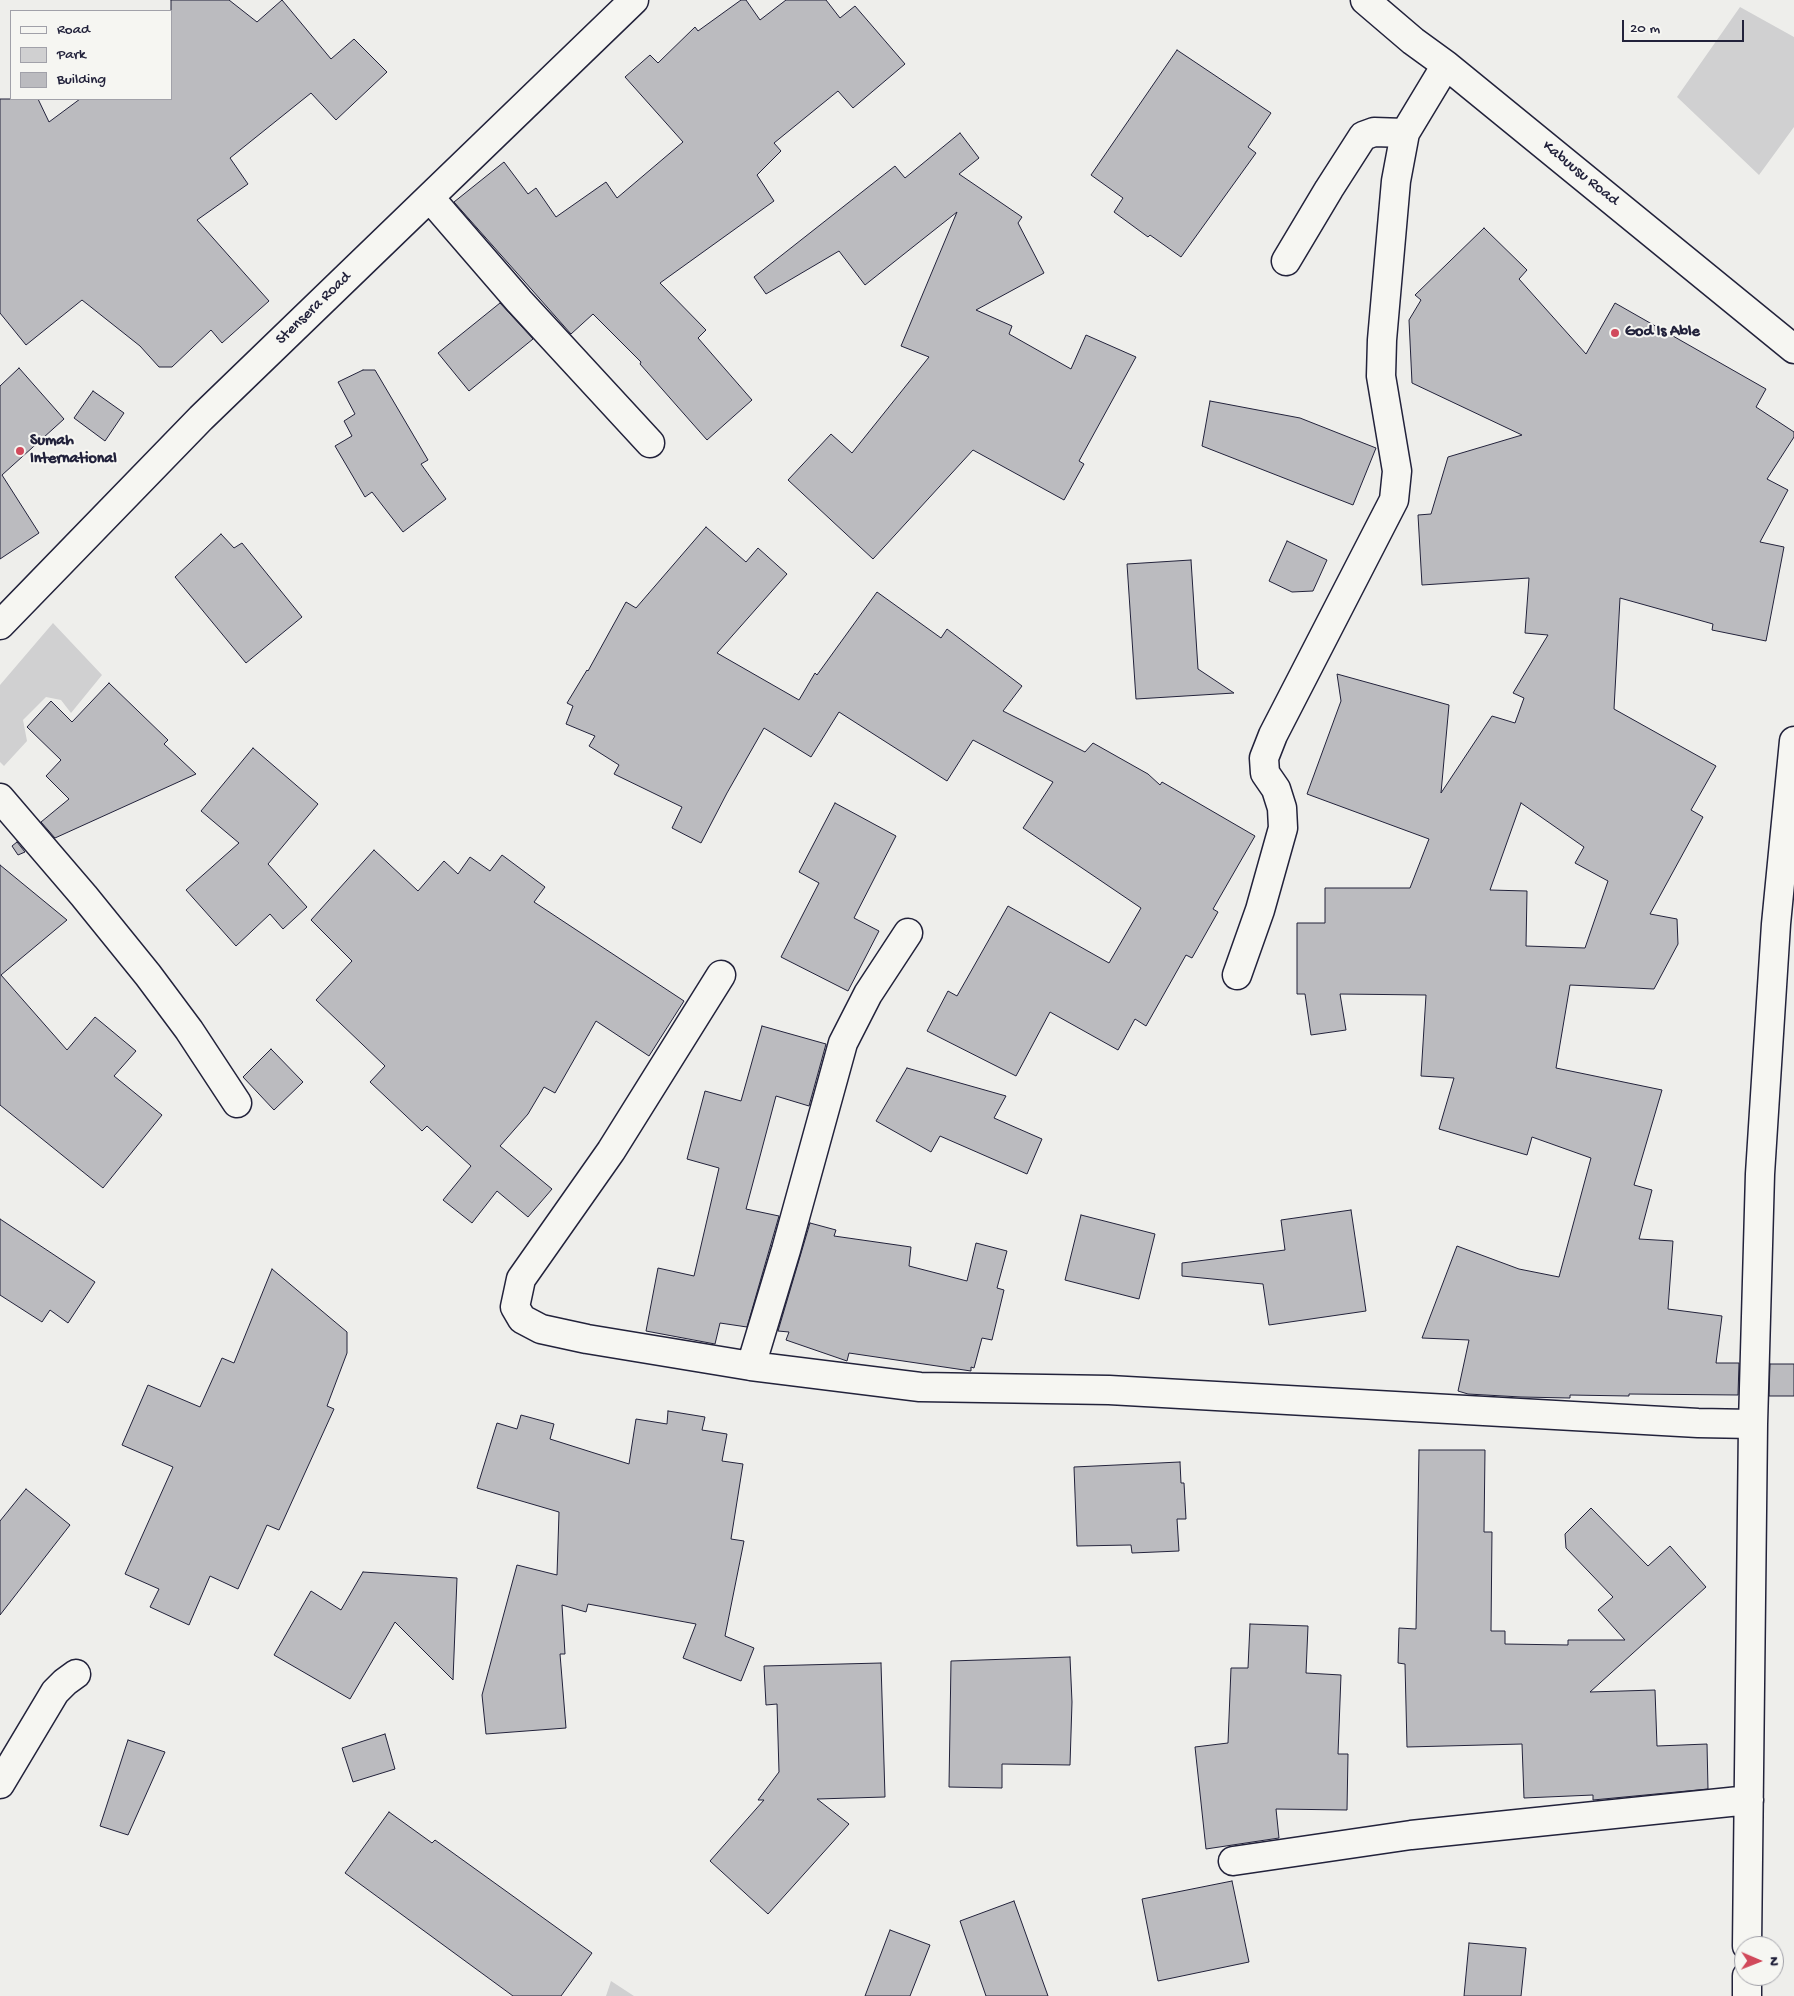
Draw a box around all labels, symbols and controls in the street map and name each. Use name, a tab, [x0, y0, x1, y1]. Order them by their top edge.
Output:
legend	[10, 10, 172, 100]
scale bar	[1624, 10, 1746, 42]
text: 20 m	[1630, 20, 1660, 38]
text: Road	[57, 21, 90, 39]
text: Park	[57, 46, 86, 64]
text: Building	[57, 71, 106, 89]
street label: Kabuusu Road	[1538, 137, 1622, 211]
street label: Stensera Road	[272, 268, 356, 350]
place label: God Is Able	[1625, 323, 1700, 343]
marker: God Is Able	[1609, 327, 1621, 339]
place label: Sumah International	[30, 432, 117, 470]
marker: Sumah International	[14, 445, 26, 457]
north arrow	[1734, 1936, 1784, 1986]
text: N	[1765, 1957, 1782, 1966]

